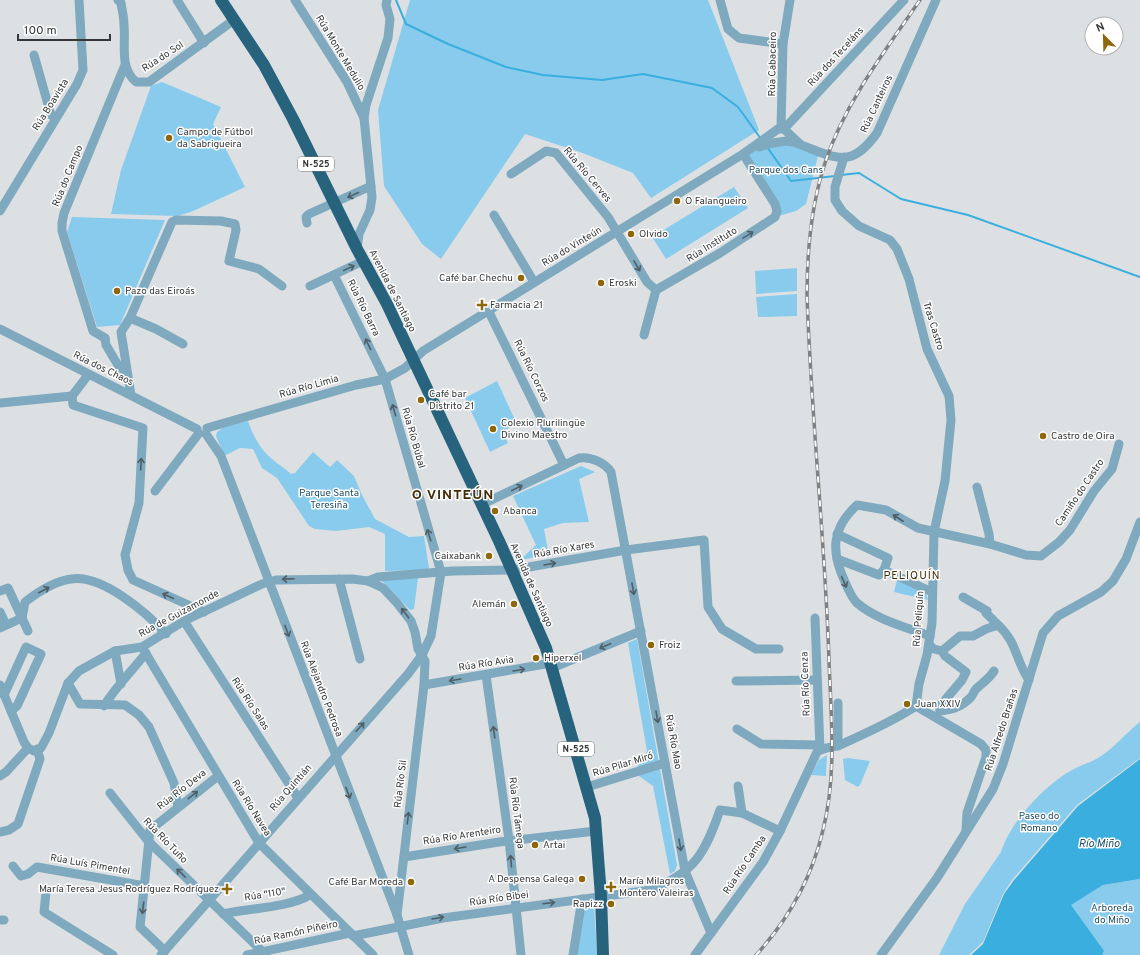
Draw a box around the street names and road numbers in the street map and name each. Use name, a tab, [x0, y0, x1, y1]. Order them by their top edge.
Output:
street label: Rúa Monte Medulio	[312, 13, 368, 93]
street label: Rúa dos Teceláns	[805, 24, 867, 89]
street label: Rúa Cabaceiro	[766, 31, 780, 97]
street label: Rúa do Sol	[140, 39, 186, 75]
street label: Rúa Canteiros	[858, 73, 896, 135]
street label: Rúa Boavista	[30, 77, 72, 133]
street label: Rúa do Campo	[50, 143, 86, 209]
street label: Rúa Río Cerves	[560, 145, 614, 205]
road number: N-525	[298, 157, 334, 171]
street label: Rúa do Vinteún	[540, 224, 604, 270]
street label: Rúa Instituto	[684, 224, 740, 266]
street label: Avenida de Santiago	[366, 247, 419, 335]
street label: Rúa Río Barra	[344, 277, 382, 339]
street label: Tras Castro	[919, 300, 947, 352]
street label: Rúa Río Corzos	[510, 338, 552, 405]
street label: Rúa dos Chaos	[71, 349, 136, 389]
street label: Rúa Río Limia	[278, 372, 340, 402]
street label: Rúa Río Búbal	[398, 406, 428, 470]
street label: Camiño do Castro	[1053, 456, 1108, 529]
street label: Rúa Río Xares	[532, 538, 596, 562]
street label: Avenida de Santiago	[507, 541, 556, 630]
street label: Rúa de Guizamonde	[136, 587, 222, 641]
street label: Rúa Peliquín	[911, 591, 927, 647]
street label: Rúa Alejandro Pedrosa	[297, 639, 345, 739]
street label: Rúa Río Cenza	[798, 651, 814, 717]
street label: Rúa Río Avia	[457, 653, 515, 675]
street label: Rúa Río Salas	[228, 675, 272, 733]
street label: Rúa Alfredo Brañas	[983, 687, 1022, 773]
street label: Rúa Río Mao	[662, 713, 684, 771]
road number: N-525	[558, 742, 594, 756]
street label: Rúa Pilar Miró	[591, 750, 655, 780]
street label: Rúa Río Sil	[392, 759, 410, 809]
street label: Rúa Quintián	[267, 762, 315, 814]
street label: Rúa Río Deva	[155, 767, 209, 813]
street label: Rúa Río Támega	[505, 776, 527, 850]
street label: Rúa Río Navea	[228, 777, 274, 839]
street label: Rúa Río Tuño	[140, 815, 190, 867]
street label: Rúa Río Arenteiro	[422, 823, 502, 849]
street label: Rúa Río Camba	[721, 833, 769, 897]
street label: Rúa Luís Pimentel	[49, 852, 131, 878]
street label: Rúa "110"	[243, 885, 287, 905]
street label: Rúa Río Bibei	[469, 888, 529, 910]
street label: Rúa Ramón Piñeiro	[253, 918, 340, 948]

